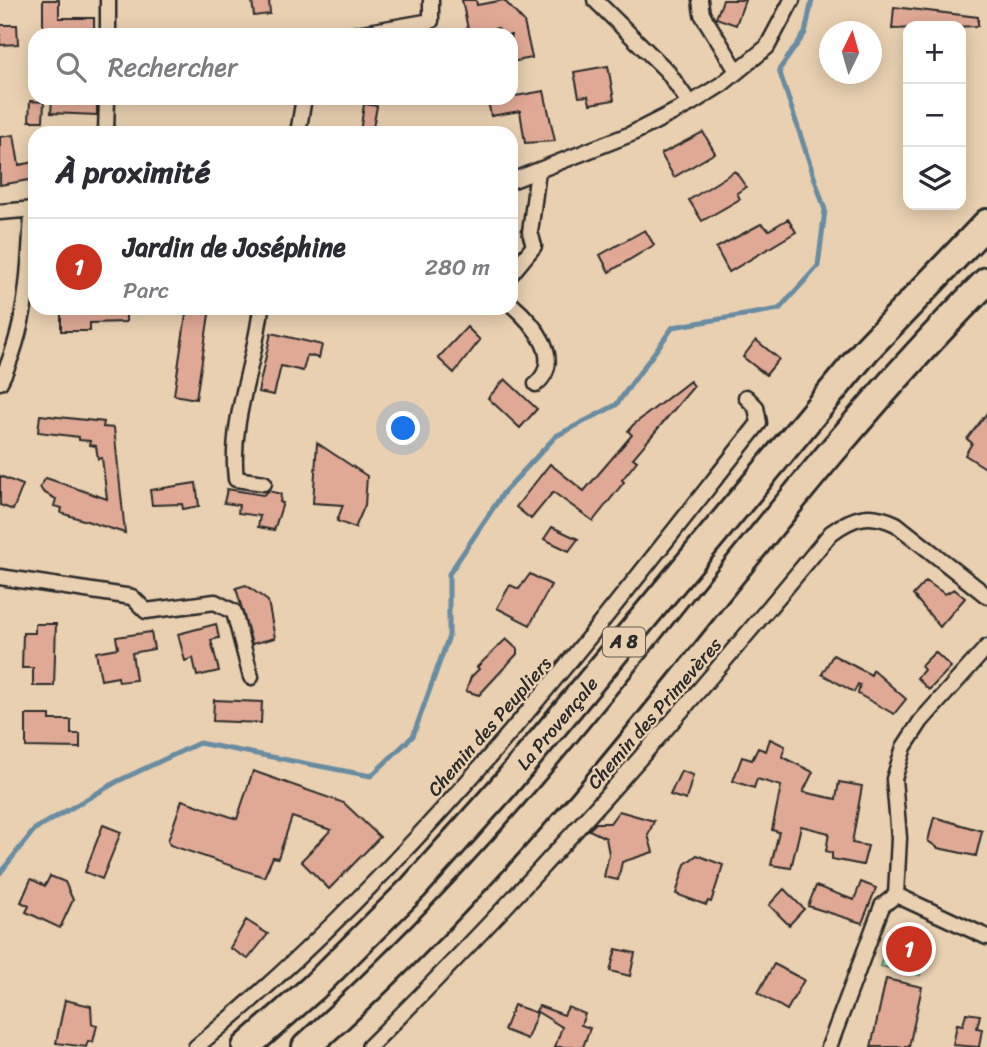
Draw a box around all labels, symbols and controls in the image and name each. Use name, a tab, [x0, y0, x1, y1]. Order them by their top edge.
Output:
north arrow	[819, 21, 882, 84]
map controls	[903, 21, 966, 210]
button: +	[903, 21, 966, 84]
search box	[28, 28, 518, 105]
text: Rechercher	[108, 44, 238, 90]
icon: search	[52, 48, 90, 86]
button: −	[903, 84, 966, 147]
text: À proximité	[56, 145, 210, 199]
button: layers	[903, 147, 966, 210]
text: Jardin de Joséphine	[123, 224, 345, 270]
text: 1	[74, 247, 84, 288]
text: 280 m	[425, 247, 490, 288]
text: Parc	[123, 270, 169, 311]
your location	[386, 411, 420, 445]
road number: A 8	[603, 628, 645, 656]
street label: Chemin des Primevères	[579, 630, 730, 797]
street label: Chemin des Peupliers	[419, 649, 560, 804]
street label: La Provençale	[508, 669, 607, 778]
pin: 1	[886, 923, 932, 975]

